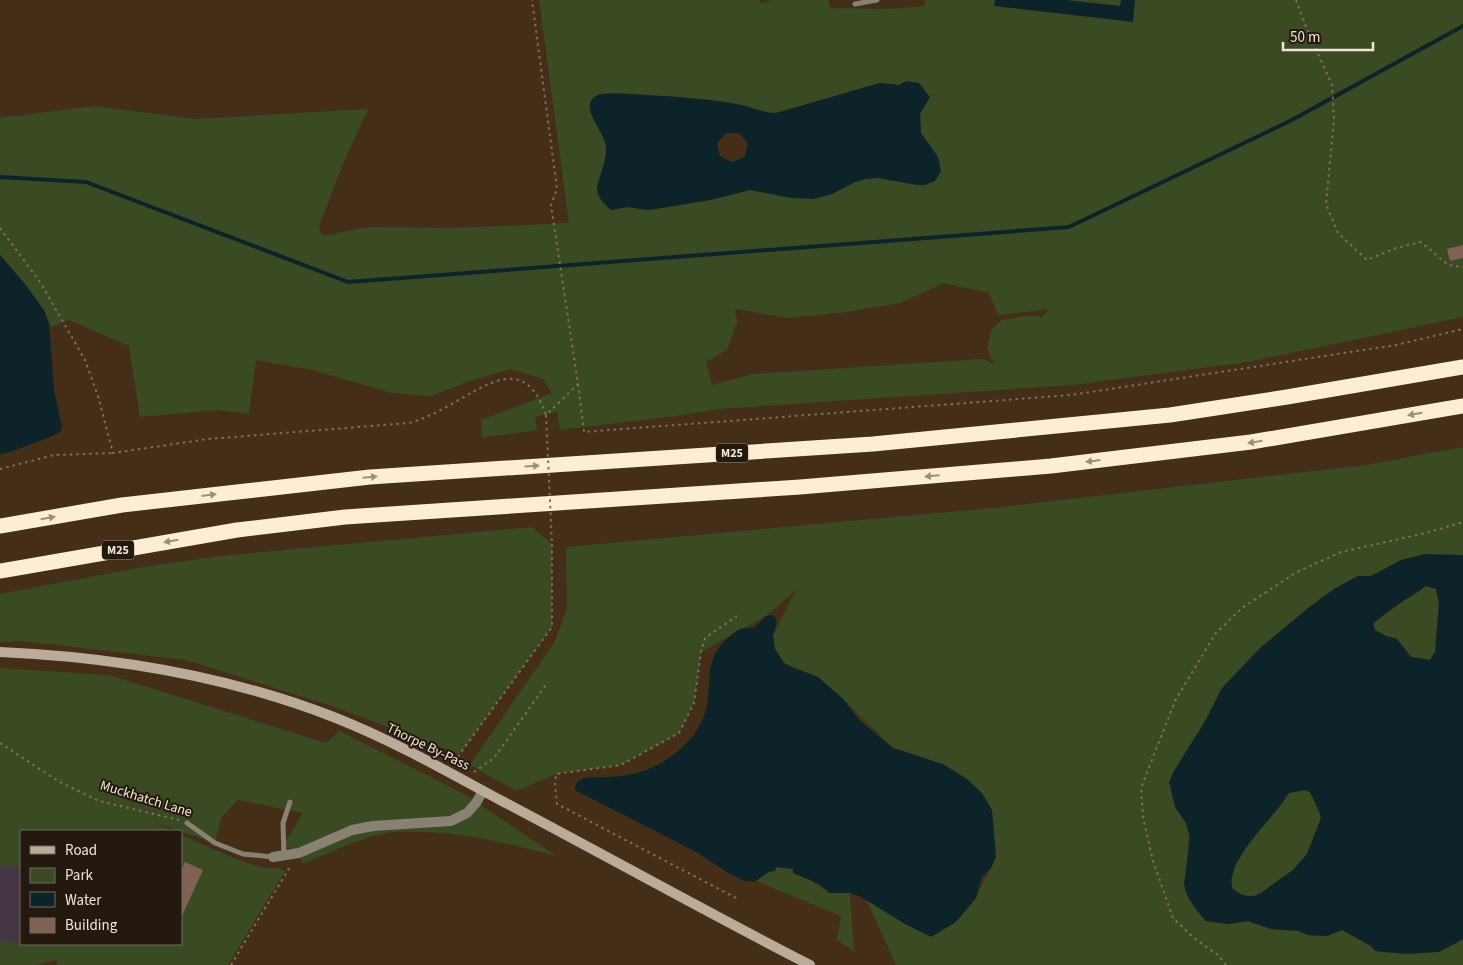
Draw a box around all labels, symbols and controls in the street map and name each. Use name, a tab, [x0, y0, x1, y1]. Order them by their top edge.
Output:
scale bar	[1283, 20, 1373, 52]
text: 50 m	[1290, 27, 1320, 48]
one-way arrow	[1407, 411, 1423, 419]
one-way arrow	[1246, 438, 1262, 446]
road number: M25	[716, 443, 748, 462]
one-way arrow	[1085, 457, 1101, 465]
one-way arrow	[525, 461, 541, 469]
one-way arrow	[923, 472, 939, 480]
one-way arrow	[363, 473, 379, 481]
one-way arrow	[201, 491, 217, 499]
one-way arrow	[40, 513, 56, 521]
one-way arrow	[163, 538, 179, 546]
road number: M25	[102, 540, 134, 560]
street label: Thorpe By-Pass	[383, 718, 473, 776]
street label: Muckhatch Lane	[97, 775, 195, 823]
legend	[20, 830, 182, 945]
text: Road	[65, 840, 97, 861]
text: Park	[65, 865, 94, 886]
text: Water	[65, 890, 102, 911]
text: Building	[65, 915, 118, 936]

